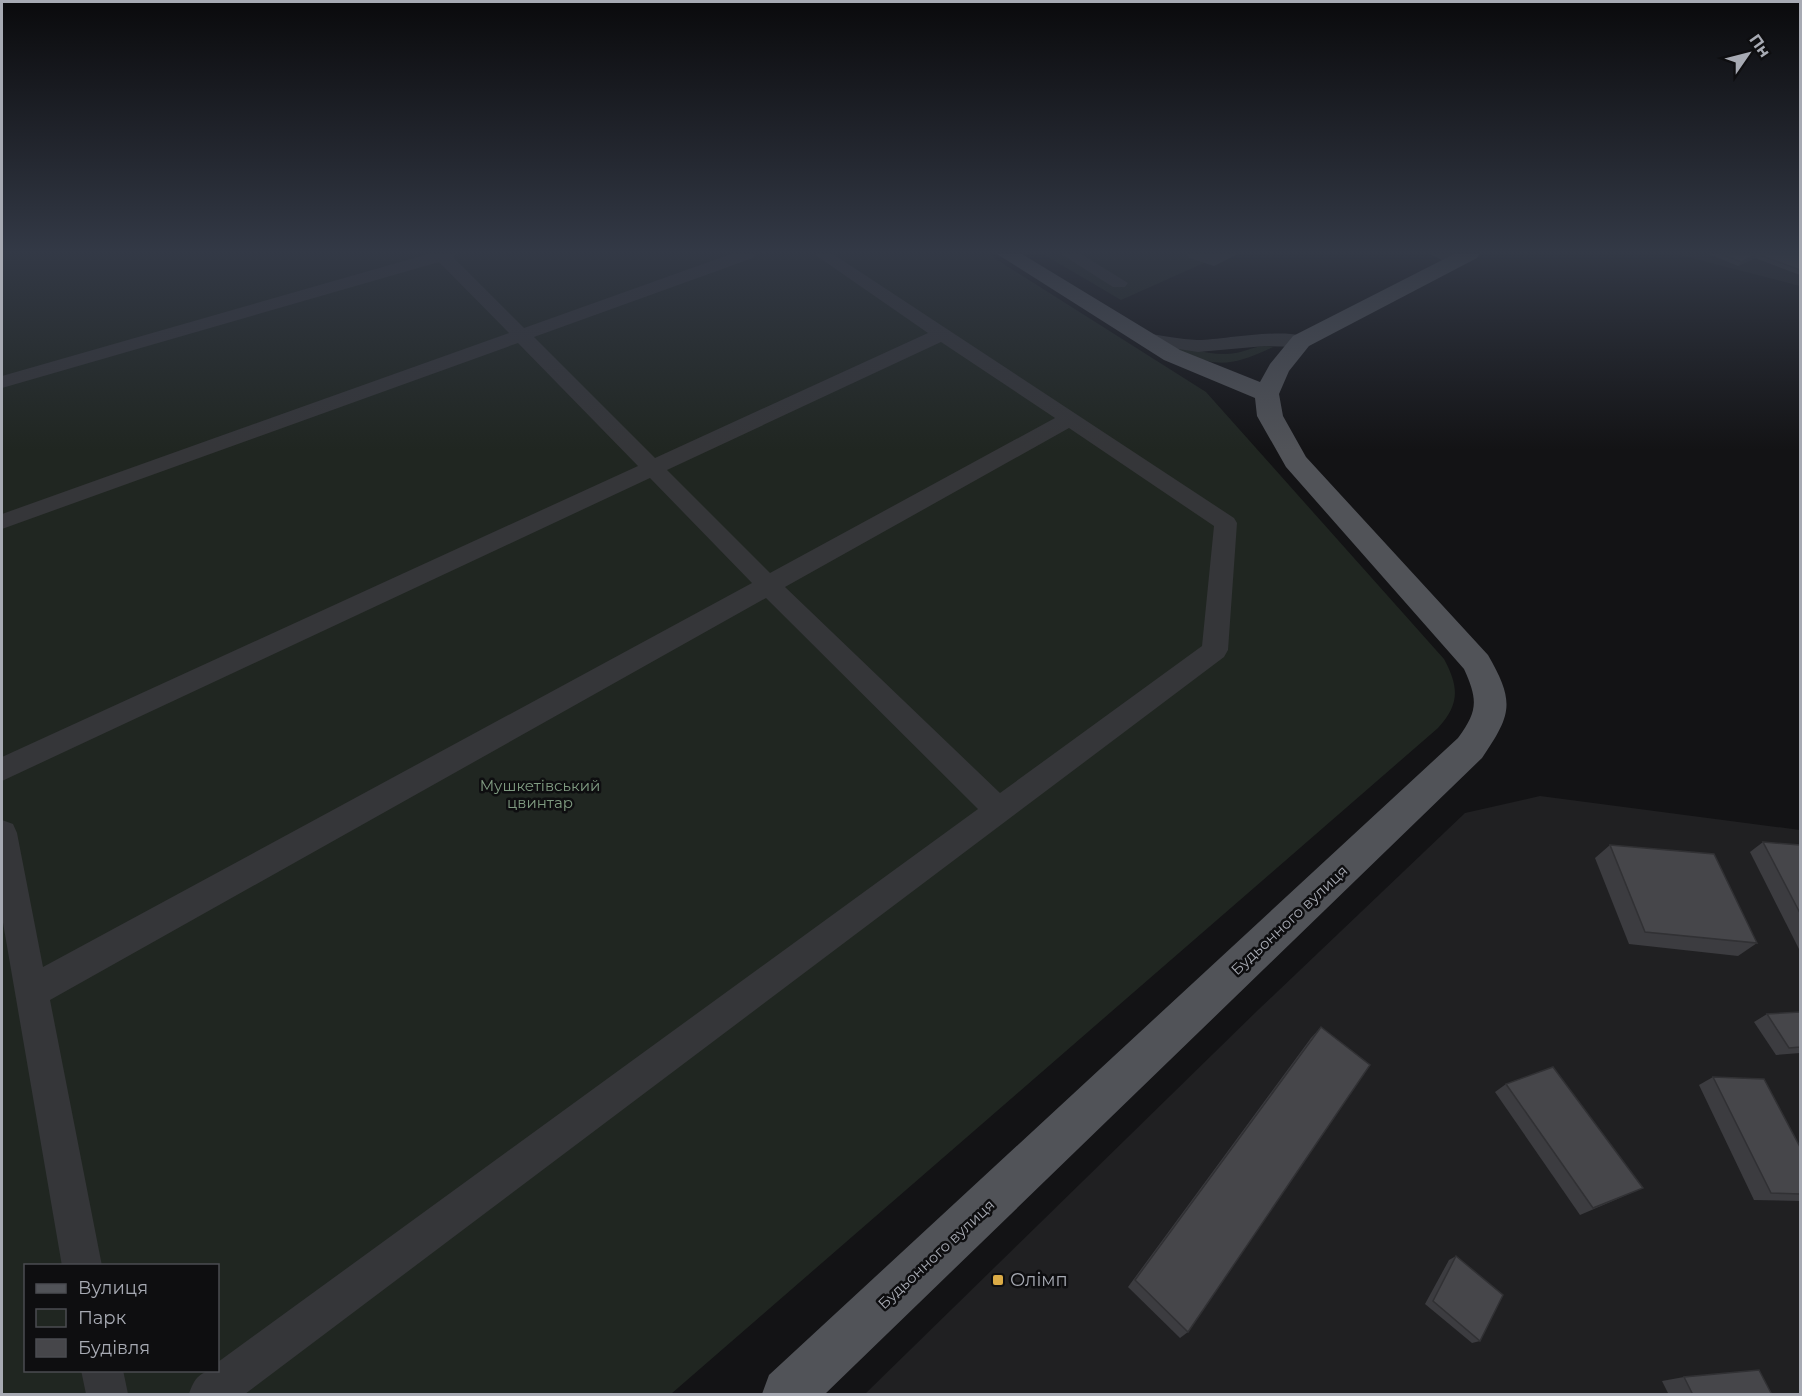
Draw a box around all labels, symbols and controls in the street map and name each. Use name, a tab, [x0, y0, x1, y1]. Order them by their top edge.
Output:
north arrow	[1718, 24, 1778, 84]
text: Пн	[1745, 30, 1775, 61]
park label: Мушкетівський цвинтар	[480, 776, 600, 812]
street label: Будьонного вулиця	[1227, 861, 1351, 979]
street label: Будьонного вулиця	[874, 1195, 998, 1313]
legend	[24, 1264, 219, 1372]
place label: Олімп	[1010, 1269, 1068, 1291]
marker: Олімп	[991, 1273, 1005, 1287]
text: Вулиця	[78, 1277, 148, 1299]
text: Парк	[78, 1307, 127, 1329]
text: Будівля	[78, 1337, 150, 1359]

